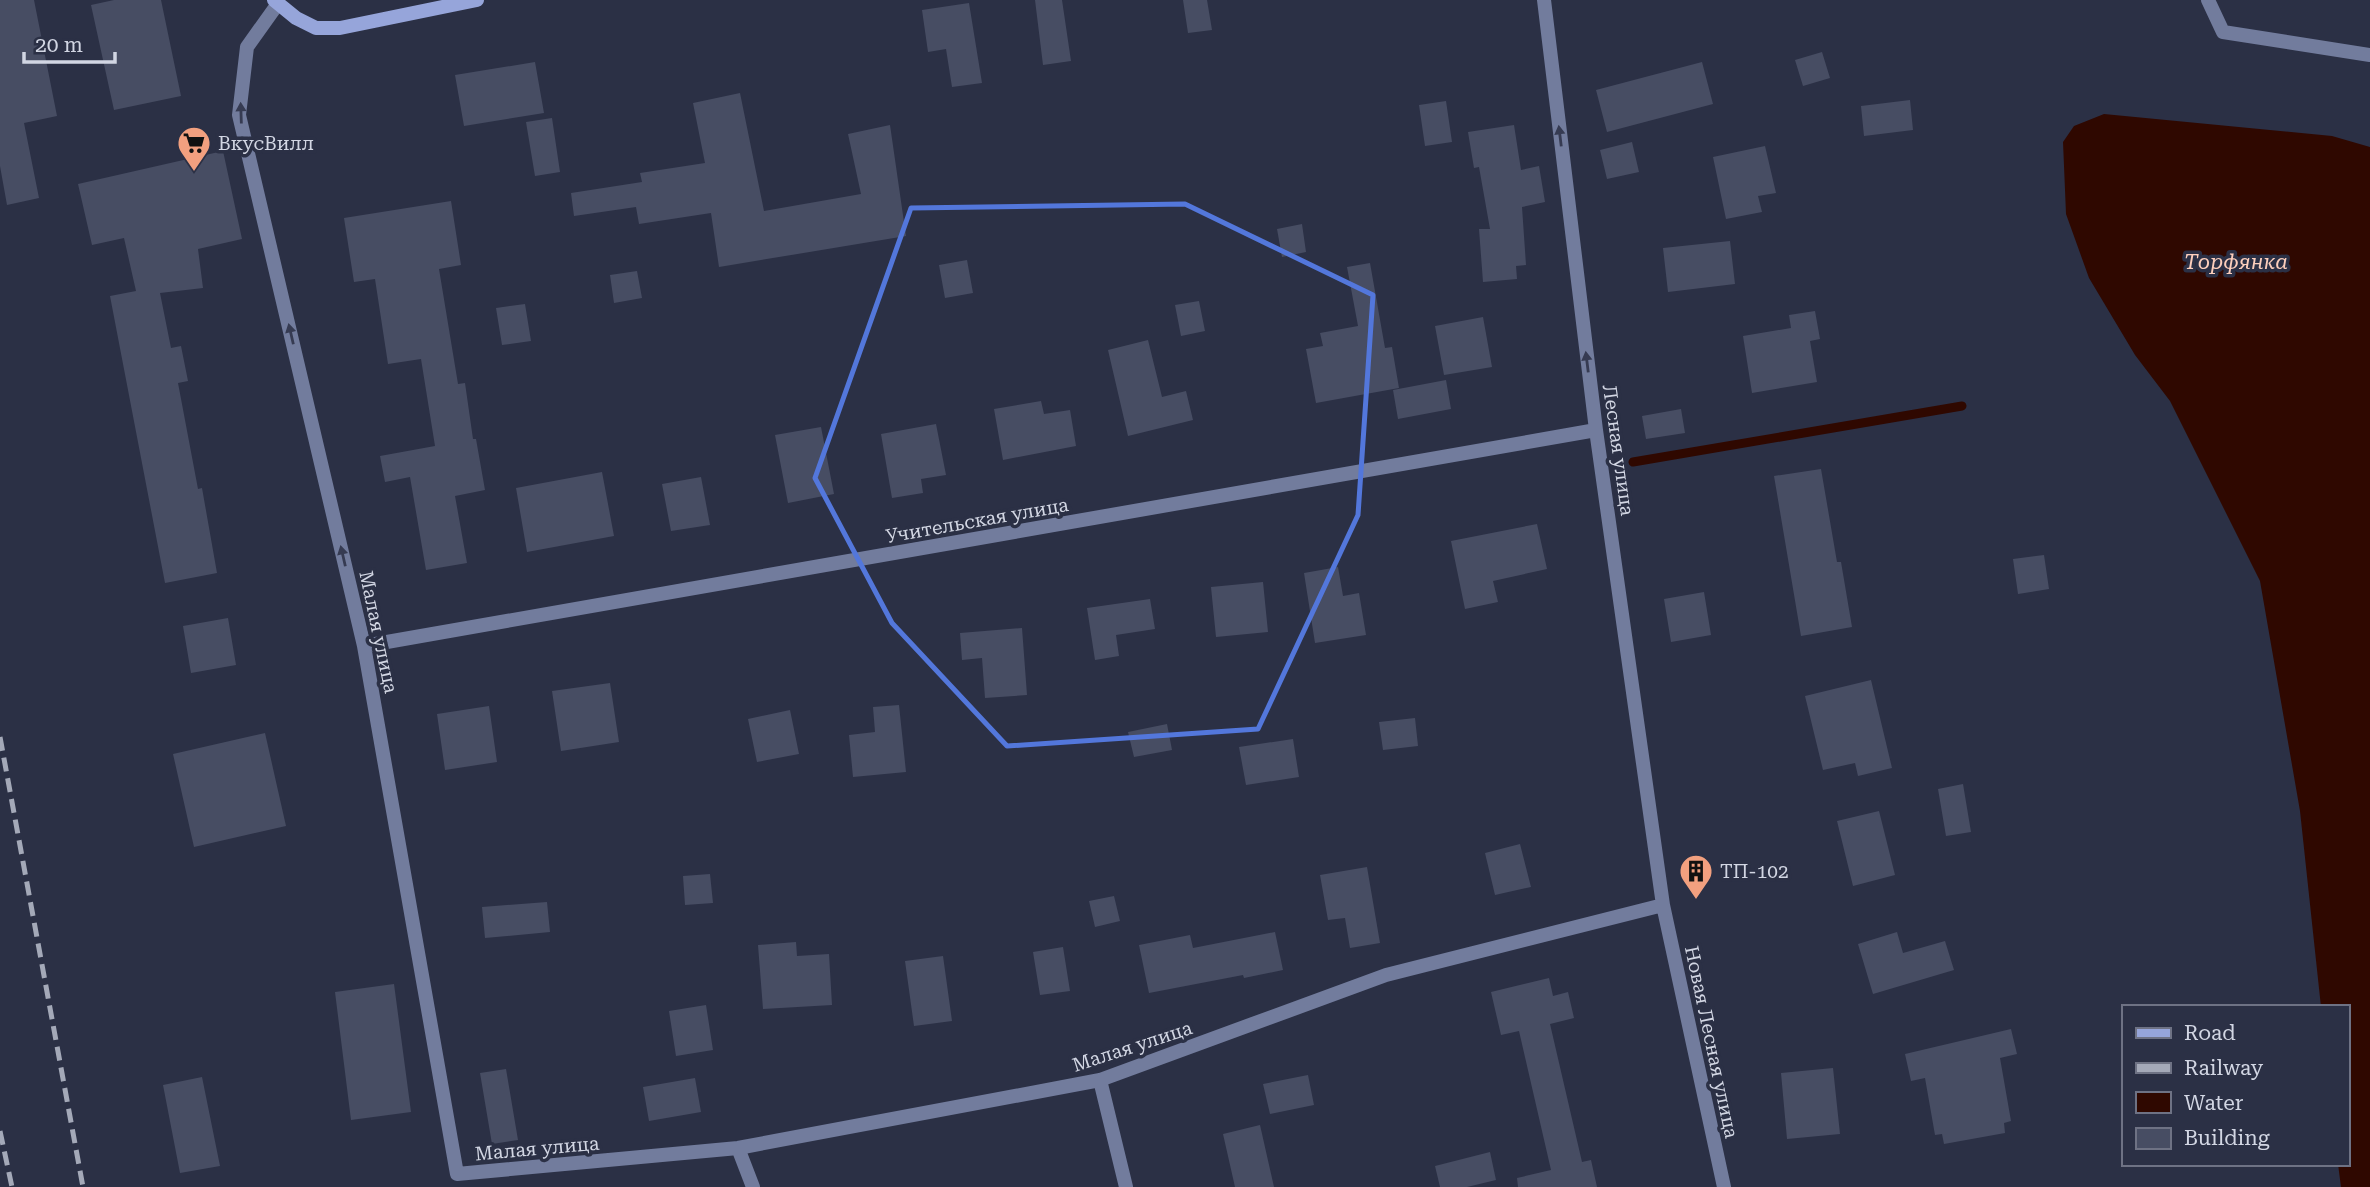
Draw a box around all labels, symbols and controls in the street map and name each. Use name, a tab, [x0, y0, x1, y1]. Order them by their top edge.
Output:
scale bar	[24, 21, 116, 65]
text: 20 m	[35, 33, 83, 57]
one-way arrow	[236, 102, 247, 124]
supermarket icon: ВкусВилл	[175, 124, 213, 173]
one-way arrow	[1554, 125, 1565, 147]
place label: ВкусВилл	[218, 132, 314, 155]
water label: Торфянка	[2184, 250, 2288, 274]
one-way arrow	[285, 323, 296, 345]
one-way arrow	[1582, 351, 1593, 373]
street label: Лесная улица	[1598, 383, 1639, 518]
street label: Учительская улица	[884, 493, 1071, 548]
one-way arrow	[337, 545, 348, 567]
street label: Малая улица	[354, 569, 403, 696]
building icon: ТП-102	[1677, 852, 1715, 901]
place label: ТП-102	[1720, 860, 1789, 883]
street label: Новая Лесная улица	[1680, 944, 1743, 1141]
legend	[2122, 1005, 2349, 1166]
street label: Малая улица	[1069, 1016, 1196, 1077]
text: Road	[2184, 1021, 2236, 1045]
text: Railway	[2184, 1056, 2264, 1080]
text: Water	[2184, 1091, 2244, 1115]
text: Building	[2184, 1126, 2270, 1150]
street label: Малая улица	[474, 1132, 601, 1165]

